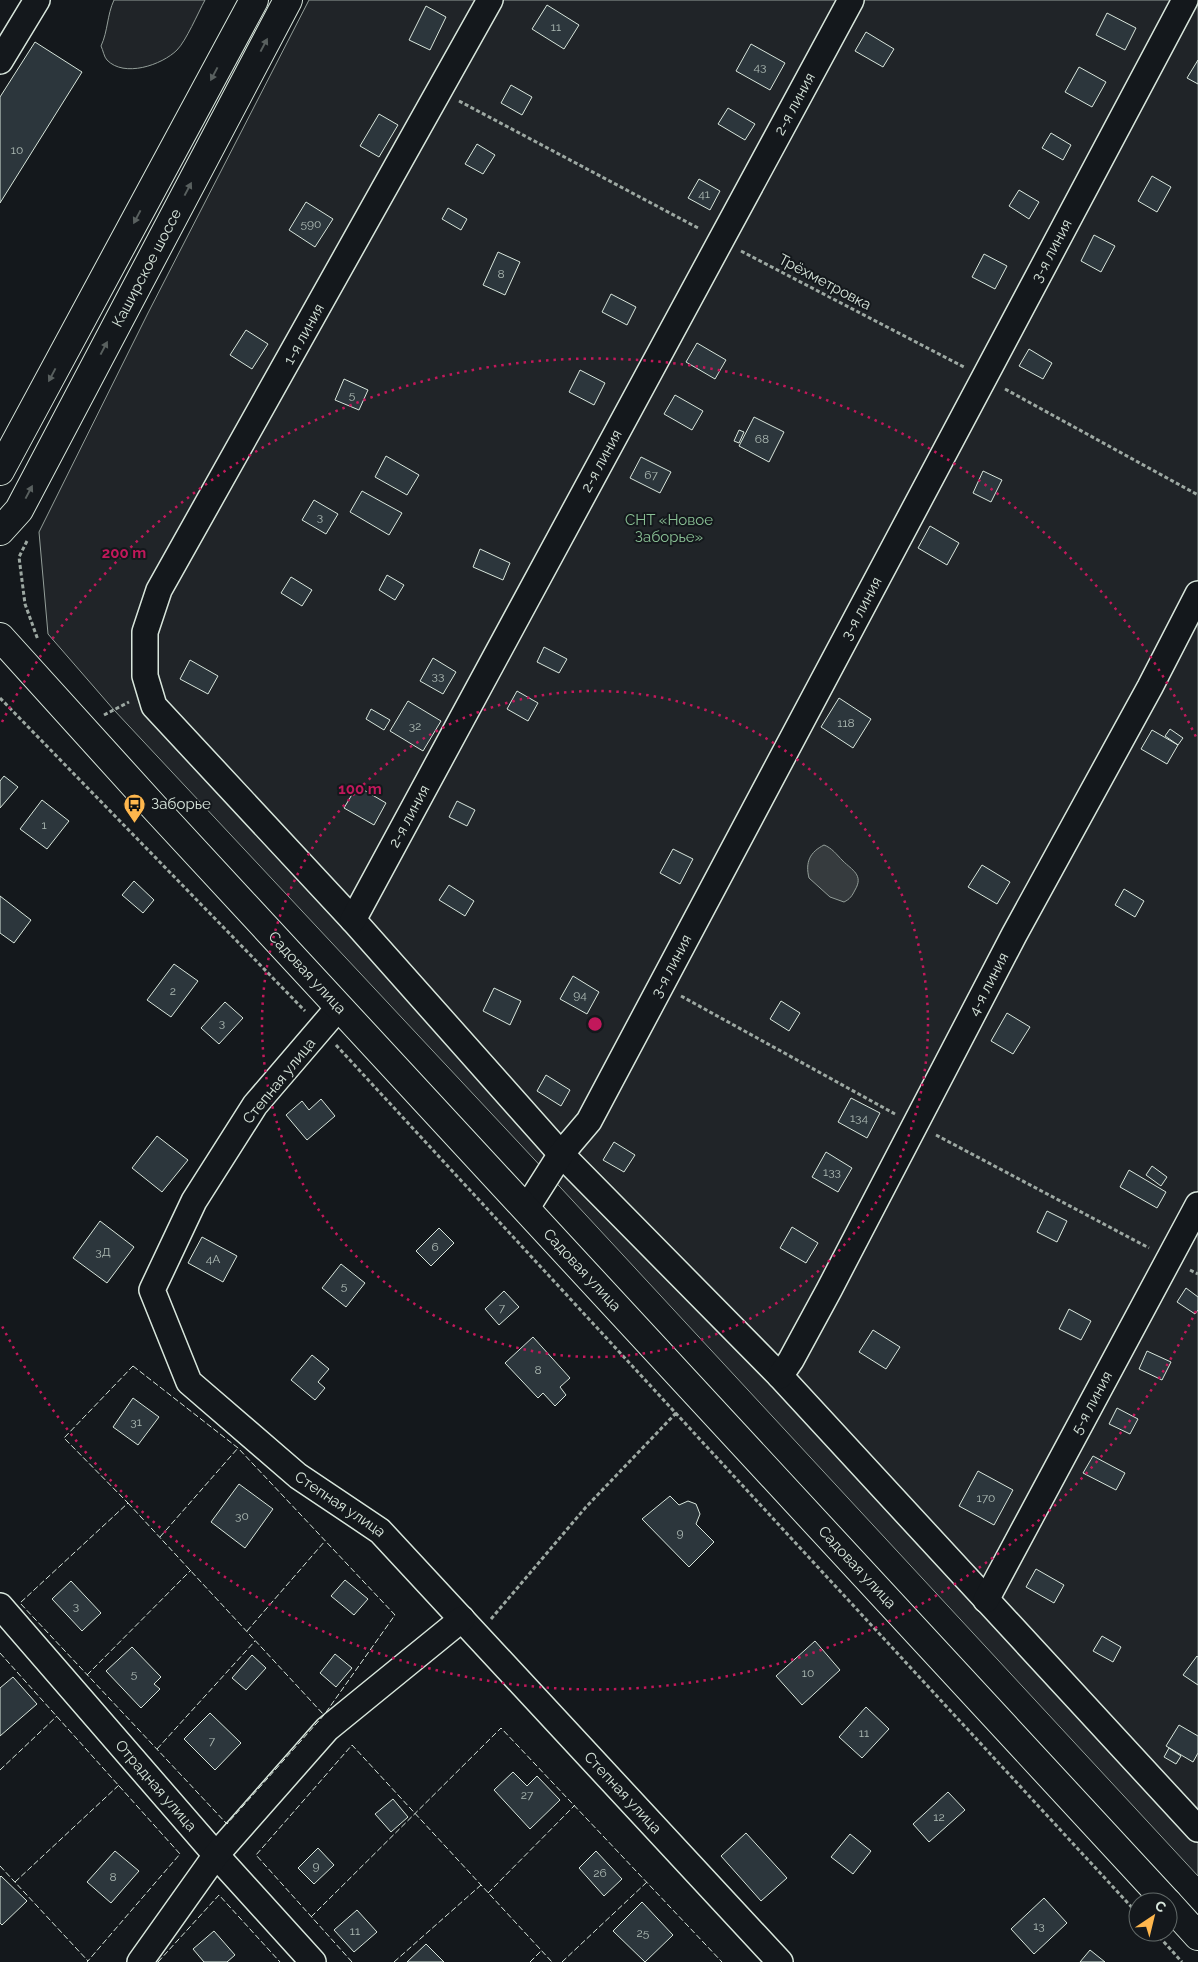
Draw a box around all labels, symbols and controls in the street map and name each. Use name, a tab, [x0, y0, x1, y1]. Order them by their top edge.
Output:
house number: 11	[551, 20, 561, 34]
one-way arrow	[260, 38, 268, 53]
house number: 43	[754, 60, 766, 74]
one-way arrow	[210, 66, 218, 81]
street label: 2-я линия	[770, 69, 819, 138]
house number: 10	[11, 143, 23, 157]
one-way arrow	[184, 182, 192, 196]
house number: 41	[698, 187, 710, 201]
street label: Каширское шоссе	[108, 206, 185, 330]
one-way arrow	[133, 210, 141, 224]
street label: 3-я линия	[1028, 216, 1076, 285]
house number: 590	[301, 217, 321, 231]
street label: Трёхметровка	[776, 250, 874, 314]
house number: 8	[497, 267, 505, 281]
street label: 1-я линия	[280, 300, 328, 368]
one-way arrow	[100, 341, 108, 356]
one-way arrow	[48, 368, 56, 383]
house number: 5	[349, 388, 356, 402]
street label: 2-я линия	[577, 426, 626, 495]
house number: 68	[755, 432, 769, 446]
house number: 67	[644, 468, 658, 482]
one-way arrow	[25, 485, 33, 499]
house number: 3	[317, 510, 323, 524]
park label: СНТ «Новое Заборье»	[625, 511, 713, 546]
text: 200 m	[102, 544, 146, 562]
street label: 3-я линия	[837, 574, 886, 643]
house number: 33	[432, 669, 444, 683]
house number: 118	[837, 716, 855, 730]
house number: 32	[409, 719, 421, 733]
text: 100 m	[338, 780, 382, 798]
street label: 2-я линия	[385, 782, 433, 851]
bus stop icon: Заборье	[123, 792, 147, 823]
place label: Заборье	[151, 795, 211, 813]
house number: 1	[41, 818, 47, 832]
street label: Садовая улица	[265, 928, 350, 1018]
street label: 3-я линия	[647, 931, 696, 1001]
street label: 4-я линия	[964, 949, 1012, 1019]
house number: 2	[170, 984, 176, 998]
house number: 94	[573, 988, 587, 1002]
centre of rings	[586, 1015, 604, 1033]
house number: 3	[219, 1016, 225, 1030]
street label: Степная улица	[239, 1034, 319, 1128]
house number: 134	[850, 1111, 868, 1125]
house number: 133	[823, 1165, 841, 1179]
street label: Садовая улица	[540, 1225, 625, 1315]
house number: 6	[431, 1240, 439, 1254]
house number: 3Д	[95, 1245, 111, 1259]
house number: 4А	[206, 1252, 220, 1266]
house number: 5	[341, 1279, 348, 1293]
house number: 7	[499, 1301, 506, 1315]
house number: 8	[534, 1363, 542, 1377]
street label: 5-я линия	[1068, 1368, 1116, 1437]
house number: 31	[130, 1415, 142, 1429]
street label: Степная улица	[291, 1467, 390, 1541]
house number: 170	[977, 1491, 995, 1505]
house number: 30	[235, 1509, 249, 1523]
street label: Садовая улица	[815, 1522, 900, 1612]
house number: 9	[676, 1526, 684, 1540]
house number: 3	[73, 1599, 79, 1613]
house number: 10	[802, 1666, 814, 1680]
house number: 5	[131, 1667, 138, 1681]
house number: 11	[859, 1726, 869, 1740]
house number: 7	[209, 1734, 216, 1748]
street label: Отрадная улица	[111, 1736, 200, 1835]
street label: Степная улица	[580, 1748, 665, 1837]
house number: 27	[521, 1788, 534, 1802]
house number: 12	[933, 1810, 945, 1824]
house number: 9	[312, 1859, 320, 1873]
house number: 26	[593, 1866, 607, 1880]
house number: 8	[109, 1870, 117, 1884]
north arrow	[1128, 1892, 1178, 1942]
text: С	[1152, 1897, 1169, 1916]
house number: 13	[1033, 1919, 1045, 1933]
house number: 11	[350, 1924, 360, 1938]
house number: 25	[637, 1926, 650, 1940]

